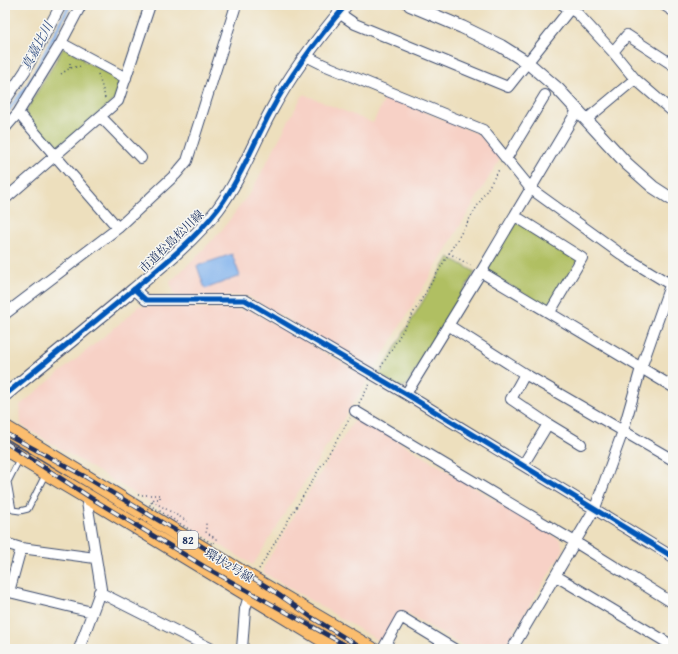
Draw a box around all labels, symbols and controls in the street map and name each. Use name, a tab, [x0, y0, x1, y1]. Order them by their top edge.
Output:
water label: 真嘉比川	[16, 17, 59, 73]
street label: 市道松島松川線	[135, 206, 207, 276]
road number: 82	[178, 531, 198, 549]
street label: 環状2号線	[202, 544, 256, 586]

